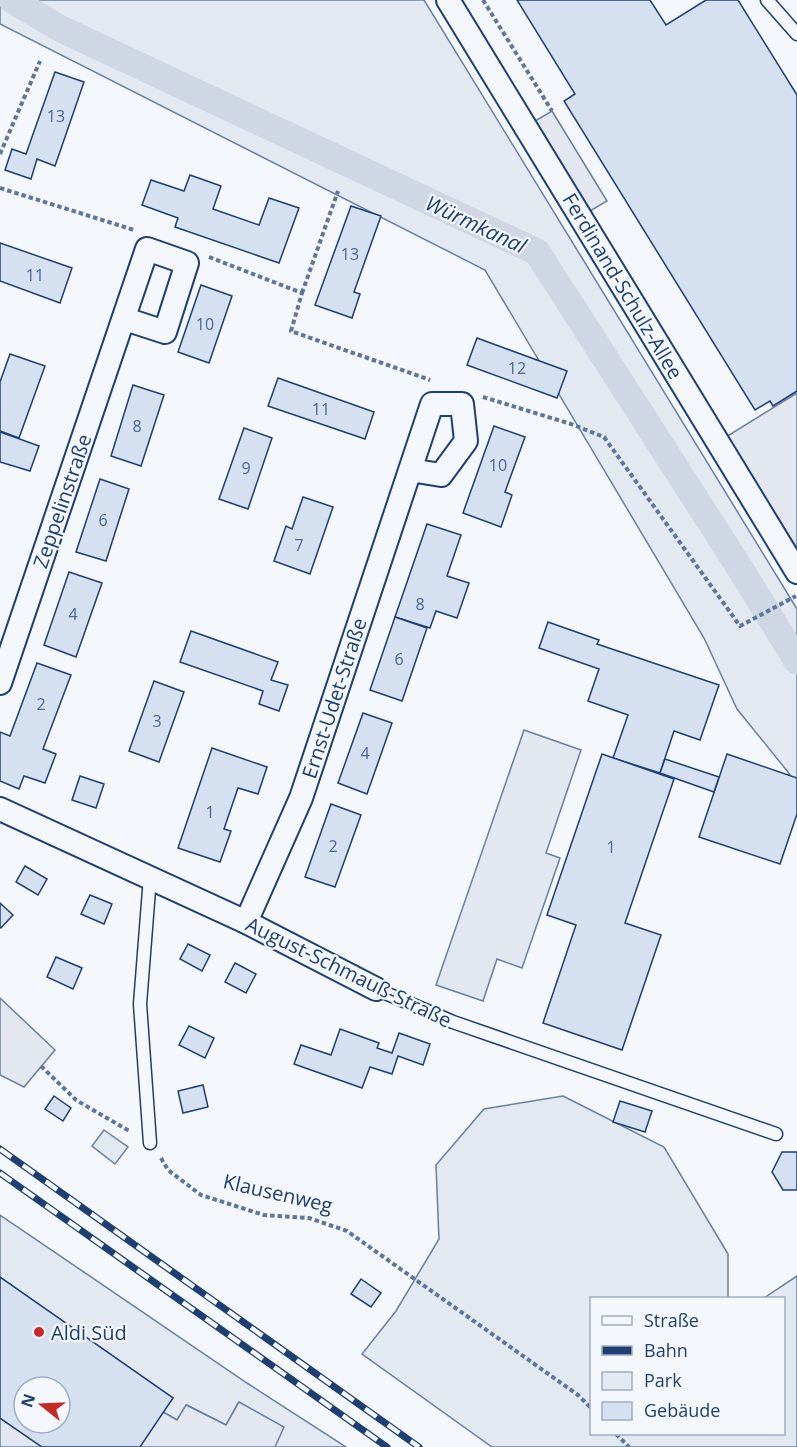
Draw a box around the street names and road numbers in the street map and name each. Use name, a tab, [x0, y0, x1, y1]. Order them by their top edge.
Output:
street label: Ferdinand-Schulz-Allee	[557, 188, 689, 384]
street label: Zeppelinstraße	[26, 430, 98, 572]
street label: Ernst-Udet-Straße	[295, 614, 373, 782]
street label: August-Schmauß-Straße	[242, 910, 456, 1034]
street label: Klausenweg	[221, 1167, 335, 1219]

